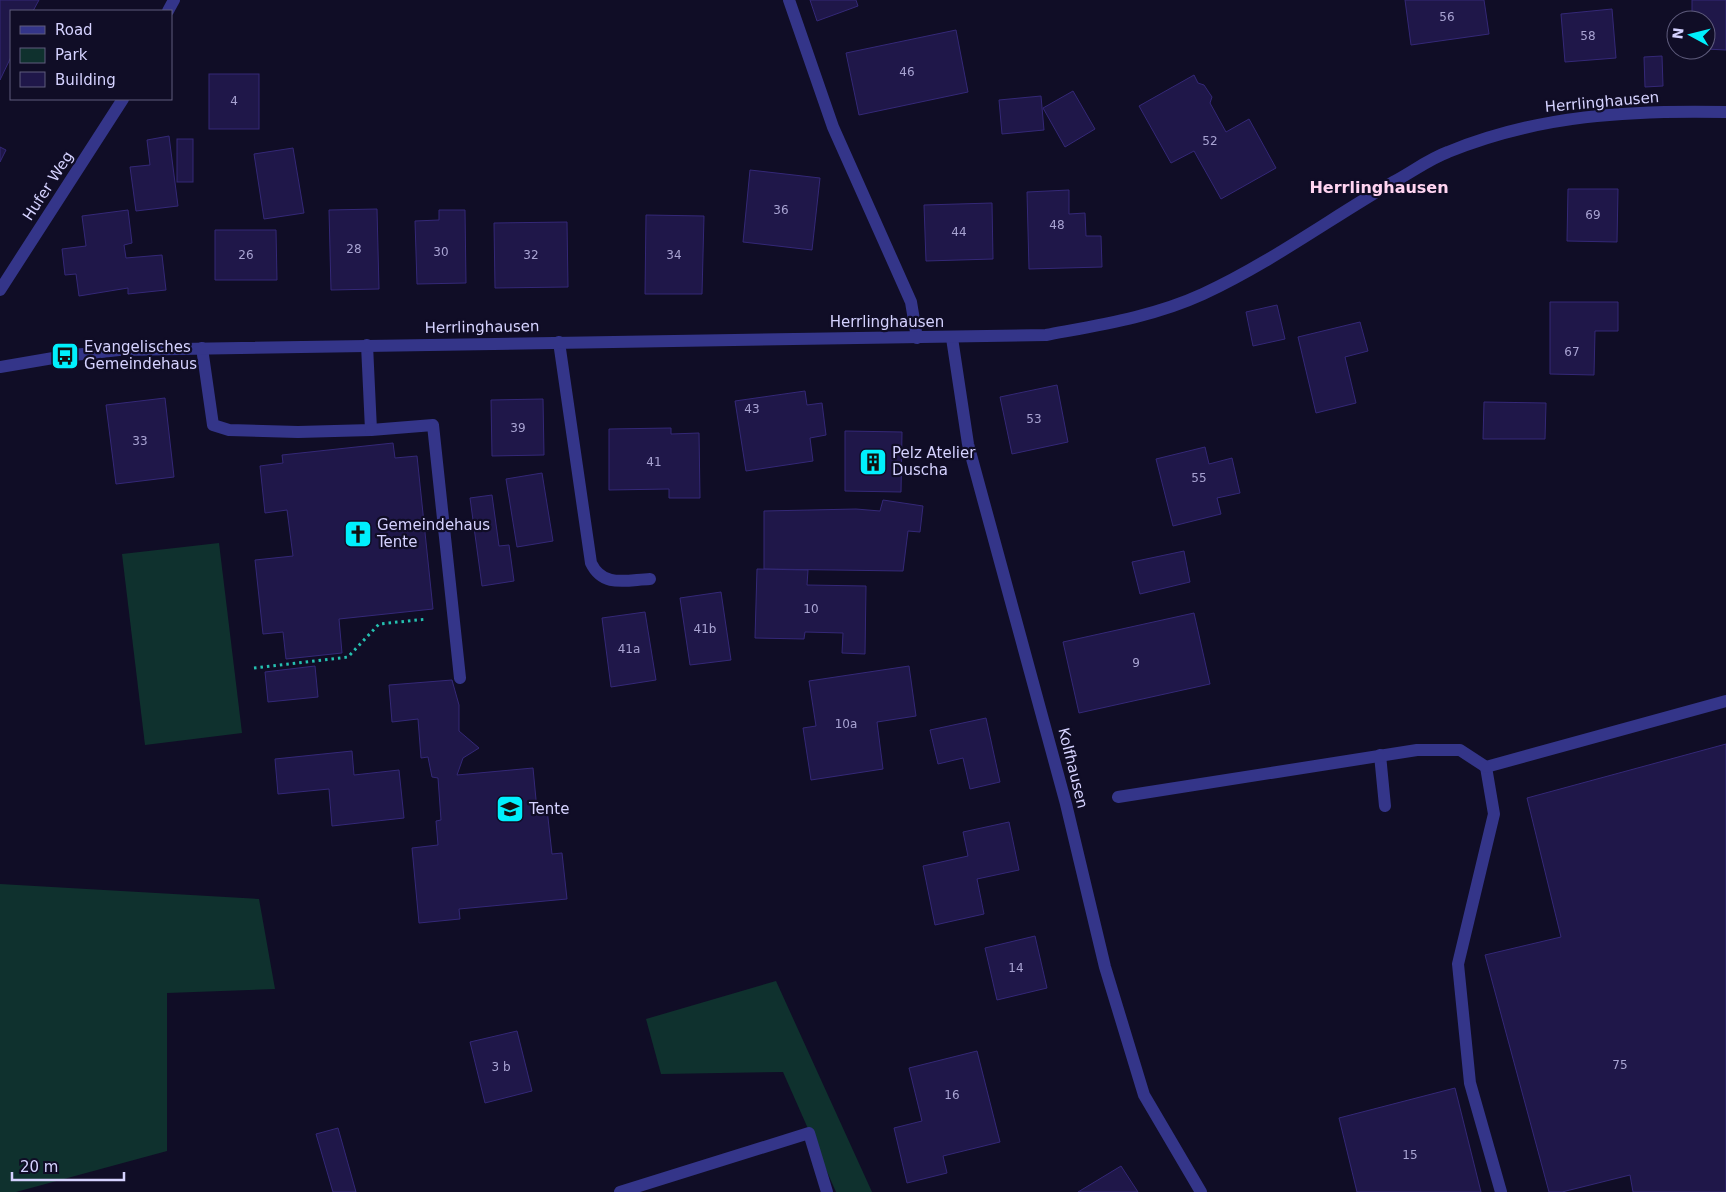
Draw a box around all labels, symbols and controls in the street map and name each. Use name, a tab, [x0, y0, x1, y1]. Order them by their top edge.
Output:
legend	[10, 10, 172, 100]
house number: 56	[1439, 10, 1455, 24]
north arrow	[1666, 10, 1716, 60]
text: Road	[55, 21, 93, 39]
text: N	[1669, 27, 1687, 40]
house number: 58	[1580, 29, 1596, 43]
text: Park	[55, 46, 88, 64]
house number: 46	[899, 65, 915, 79]
text: Building	[55, 71, 116, 89]
street label: Herrlinghausen	[1544, 88, 1660, 116]
house number: 4	[230, 94, 238, 108]
house number: 52	[1202, 134, 1218, 148]
street label: Hufer Weg	[19, 148, 77, 224]
district label: Herrlinghausen	[1309, 178, 1449, 197]
house number: 36	[773, 203, 789, 217]
house number: 69	[1585, 208, 1601, 222]
house number: 48	[1049, 218, 1065, 232]
house number: 44	[951, 225, 967, 239]
house number: 28	[346, 242, 362, 256]
house number: 30	[433, 245, 449, 259]
house number: 26	[238, 248, 254, 262]
house number: 32	[523, 248, 539, 262]
house number: 34	[666, 248, 682, 262]
street label: Herrlinghausen	[830, 313, 944, 331]
street label: Herrlinghausen	[425, 317, 539, 337]
place label: Evangelisches Gemeindehaus	[84, 338, 197, 373]
bus stop icon: Evangelisches Gemeindehaus	[50, 341, 80, 371]
house number: 67	[1564, 345, 1580, 359]
house number: 43	[744, 402, 760, 416]
house number: 53	[1026, 412, 1042, 426]
house number: 39	[510, 421, 526, 435]
house number: 33	[132, 434, 148, 448]
place label: Pelz Atelier Duscha	[892, 444, 976, 479]
building icon: Pelz Atelier Duscha	[858, 447, 888, 477]
house number: 41	[646, 455, 662, 469]
house number: 55	[1191, 471, 1207, 485]
place label: Gemeindehaus Tente	[376, 516, 490, 551]
church icon: Gemeindehaus Tente	[343, 519, 373, 549]
house number: 10	[803, 602, 819, 616]
house number: 41b	[694, 622, 716, 636]
house number: 41a	[618, 642, 640, 656]
house number: 9	[1132, 656, 1140, 670]
house number: 10a	[835, 717, 857, 731]
street label: Kolfhausen	[1054, 726, 1092, 810]
school or university icon: Tente	[495, 794, 525, 824]
place label: Tente	[528, 800, 569, 818]
house number: 14	[1008, 961, 1024, 975]
house number: 75	[1612, 1058, 1628, 1072]
house number: 3 b	[491, 1060, 511, 1074]
house number: 16	[944, 1088, 960, 1102]
house number: 15	[1402, 1148, 1418, 1162]
scale bar	[12, 1150, 125, 1182]
text: 20 m	[20, 1158, 58, 1176]

